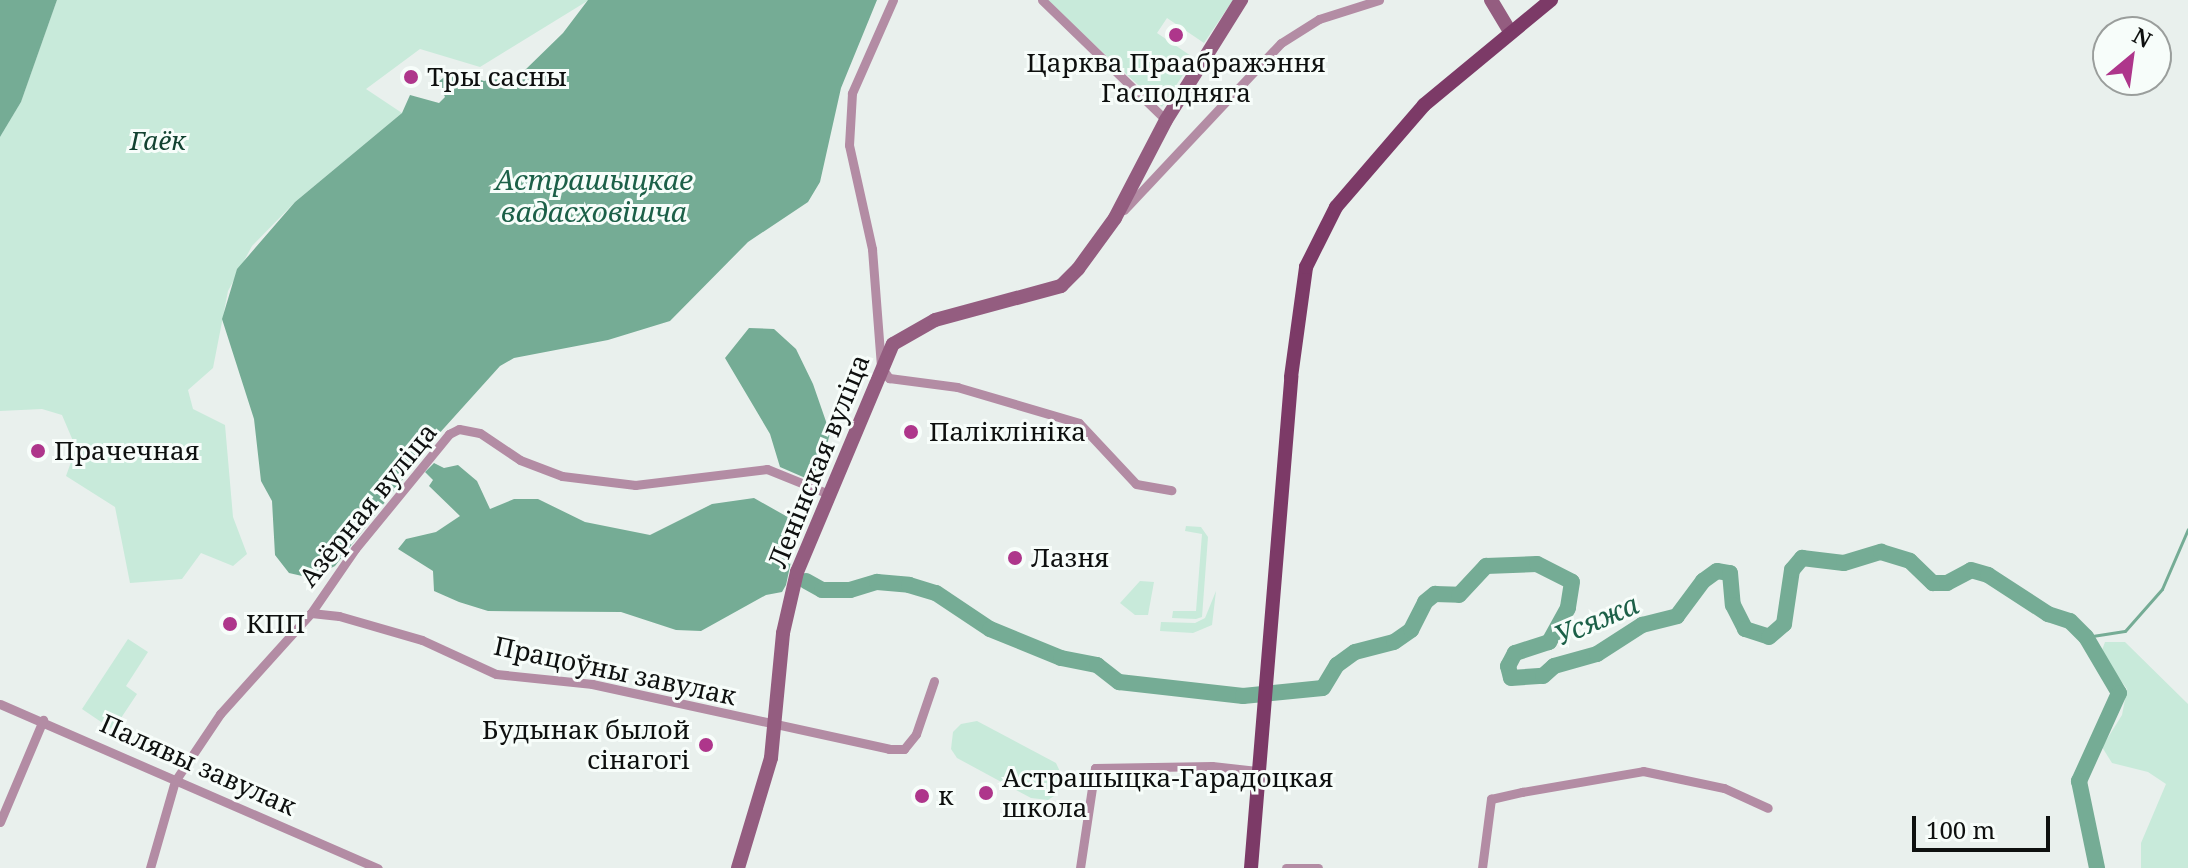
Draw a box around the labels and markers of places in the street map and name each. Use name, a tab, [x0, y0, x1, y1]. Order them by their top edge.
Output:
marker: Царква Праабражэння Гасподняга	[1167, 26, 1185, 44]
place label: Царква Праабражэння Гасподняга	[1026, 47, 1326, 108]
place label: Тры сасны	[427, 61, 567, 93]
marker: Тры сасны	[402, 68, 420, 86]
place label: Паліклініка	[929, 416, 1086, 448]
marker: Паліклініка	[900, 421, 922, 443]
place label: Прачечная	[54, 435, 200, 467]
marker: Прачечная	[29, 442, 47, 460]
place label: Лазня	[1031, 542, 1109, 574]
marker: Лазня	[1006, 549, 1024, 567]
place label: КПП	[246, 608, 305, 640]
marker: КПП	[221, 615, 239, 633]
place label: Будынак былой сінагогі	[482, 714, 690, 776]
marker: Будынак былой сінагогі	[697, 736, 715, 754]
place label: Астрашыцка-Гарадоцкая школа	[1002, 762, 1334, 824]
place label: к	[938, 780, 953, 812]
marker: Астрашыцка-Гарадоцкая школа	[977, 784, 995, 802]
marker: к	[913, 787, 931, 805]

